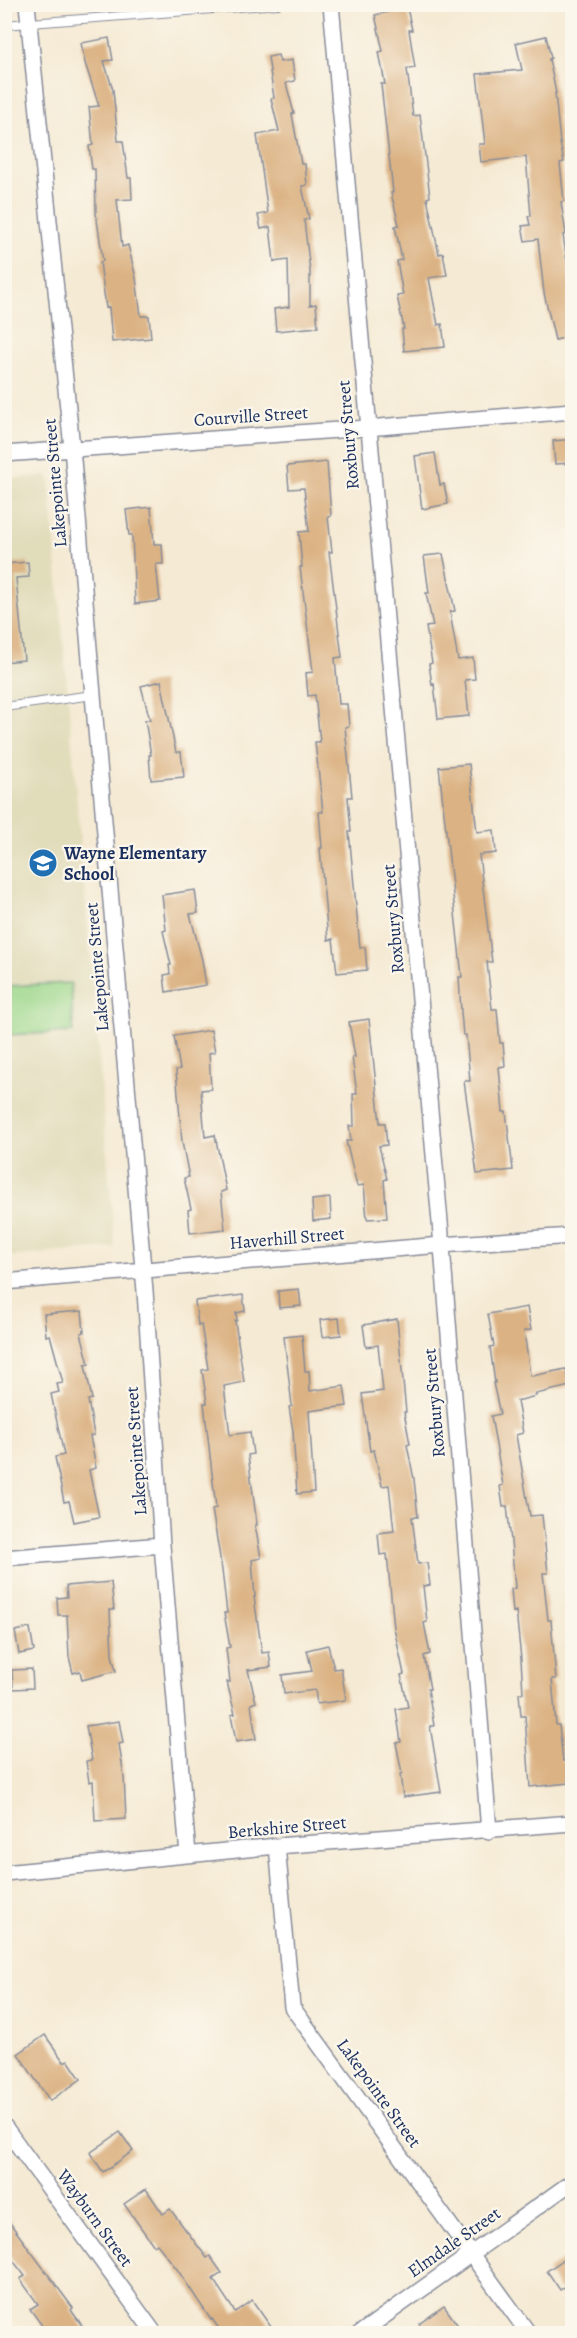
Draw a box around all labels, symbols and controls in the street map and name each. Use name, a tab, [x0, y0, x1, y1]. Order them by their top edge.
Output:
street label: Roxbury Street	[331, 379, 365, 491]
street label: Courville Street	[193, 400, 309, 432]
street label: Lakepointe Street	[37, 417, 73, 549]
place label: Wayne Elementary School	[63, 841, 207, 886]
school or university icon: Wayne Elementary School	[27, 847, 59, 879]
street label: Roxbury Street	[376, 863, 410, 975]
street label: Lakepointe Street	[79, 901, 115, 1033]
street label: Haverhill Street	[229, 1221, 345, 1255]
street label: Roxbury Street	[417, 1347, 451, 1459]
street label: Lakepointe Street	[120, 1386, 152, 1516]
street label: Berkshire Street	[227, 1810, 347, 1844]
street label: Lakepointe Street	[331, 2034, 427, 2152]
street label: Wayburn Street	[51, 2164, 138, 2272]
street label: Elmdale Street	[403, 2201, 505, 2283]

